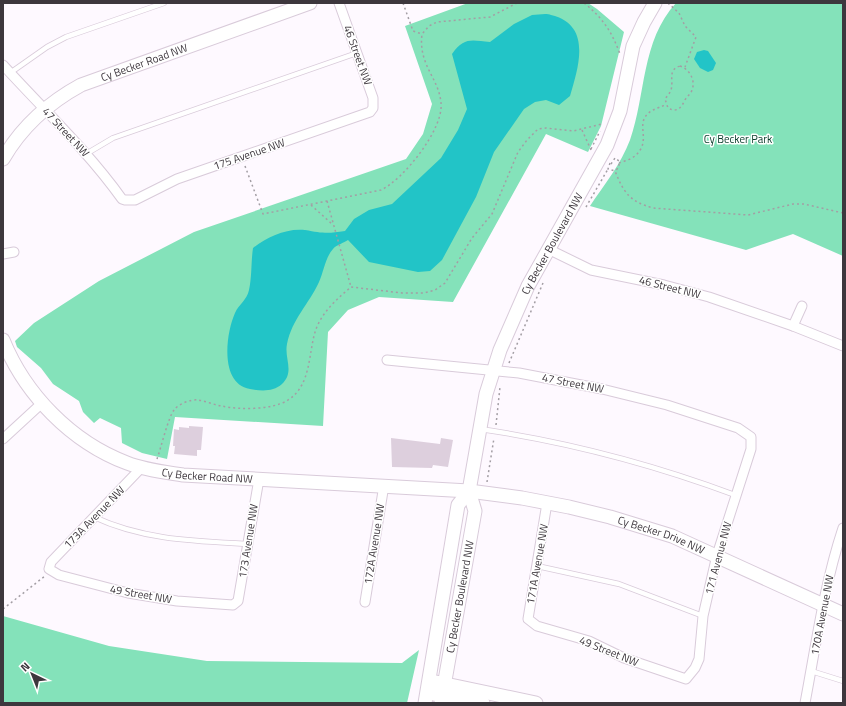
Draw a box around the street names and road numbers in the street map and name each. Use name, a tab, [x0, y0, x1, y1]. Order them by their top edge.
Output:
street label: 46 Street NW	[340, 23, 376, 87]
street label: Cy Becker Road NW	[99, 39, 190, 85]
street label: 47 Street NW	[39, 104, 93, 161]
street label: 175 Avenue NW	[211, 134, 287, 174]
street label: Cy Becker Boulevard NW	[517, 190, 587, 297]
street label: 46 Street NW	[638, 272, 703, 302]
street label: 47 Street NW	[541, 369, 606, 397]
street label: Cy Becker Road NW	[161, 464, 253, 487]
street label: 173A Avenue NW	[60, 482, 128, 552]
street label: 172A Avenue NW	[360, 502, 388, 585]
street label: 173 Avenue NW	[234, 503, 262, 579]
street label: Cy Becker Drive NW	[616, 512, 707, 558]
street label: 171 Avenue NW	[701, 520, 735, 596]
street label: 171A Avenue NW	[522, 522, 552, 606]
street label: Cy Becker Boulevard NW	[442, 539, 478, 654]
street label: 170A Avenue NW	[806, 573, 838, 657]
street label: 49 Street NW	[109, 581, 174, 607]
street label: 49 Street NW	[577, 632, 641, 670]

